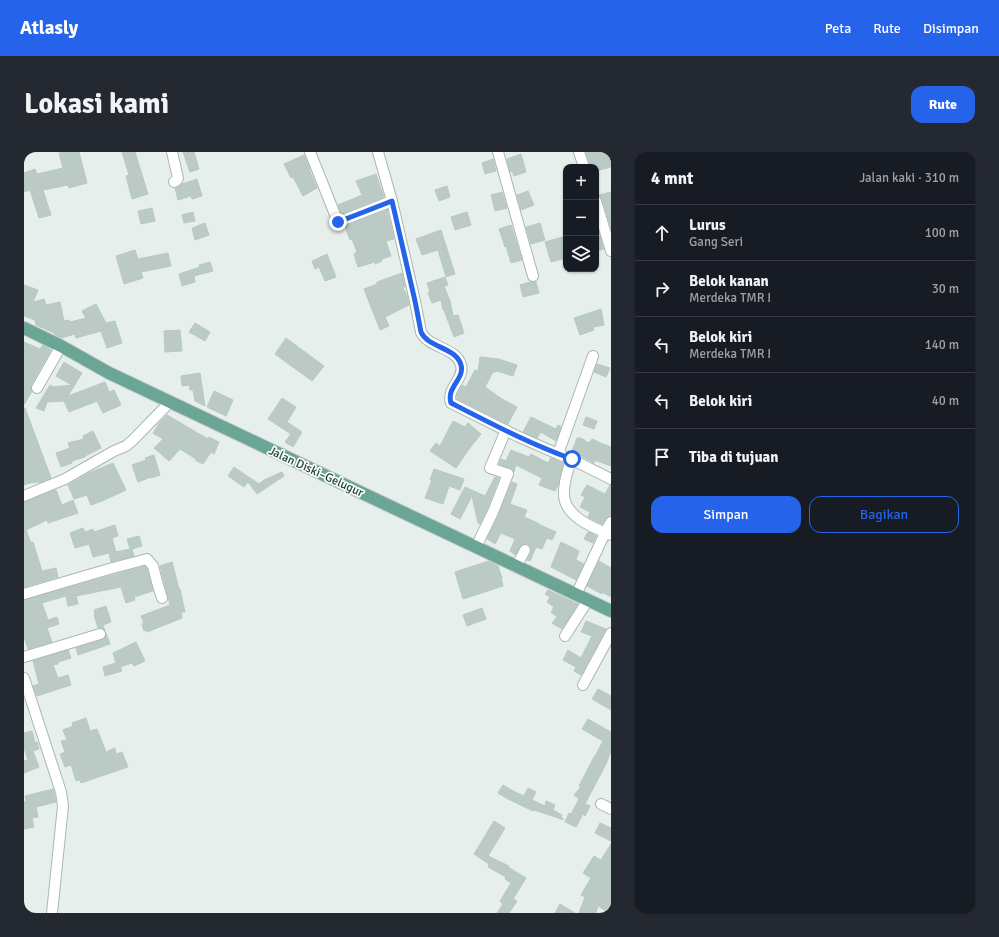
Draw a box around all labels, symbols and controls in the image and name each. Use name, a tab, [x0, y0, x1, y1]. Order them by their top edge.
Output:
text: Atlasly	[20, 16, 78, 40]
text: Peta	[825, 20, 851, 37]
text: Rute	[873, 20, 901, 37]
text: Disimpan	[923, 20, 979, 37]
button: Rute	[911, 86, 975, 123]
text: Lokasi kami	[24, 87, 169, 121]
map controls	[563, 164, 599, 272]
button: +	[563, 164, 599, 200]
text: 4 mnt	[651, 168, 693, 189]
text: Jalan kaki · 310 m	[860, 170, 959, 186]
button: −	[563, 200, 599, 236]
route end	[329, 213, 347, 231]
text: Lurus	[689, 216, 726, 234]
icon: ahead	[651, 222, 673, 244]
text: 100 m	[925, 225, 959, 241]
text: Gang Seri	[689, 234, 743, 250]
button: layers	[563, 236, 599, 272]
text: Belok kanan	[689, 272, 769, 290]
icon: right	[651, 278, 673, 300]
text: 30 m	[932, 281, 959, 297]
text: Merdeka TMR I	[689, 290, 771, 306]
text: Belok kiri	[689, 328, 752, 346]
icon: left	[651, 334, 673, 356]
text: 140 m	[925, 337, 959, 353]
text: Merdeka TMR I	[689, 346, 771, 362]
icon: left	[651, 390, 673, 412]
text: Belok kiri	[689, 392, 752, 410]
text: 40 m	[932, 393, 959, 409]
street label: Jalan Diski–Gelugur	[266, 443, 366, 501]
icon: arrive	[651, 446, 673, 468]
text: Tiba di tujuan	[689, 448, 779, 466]
route start	[563, 450, 581, 468]
button: Simpan	[651, 496, 801, 533]
button: Bagikan	[809, 496, 959, 533]

